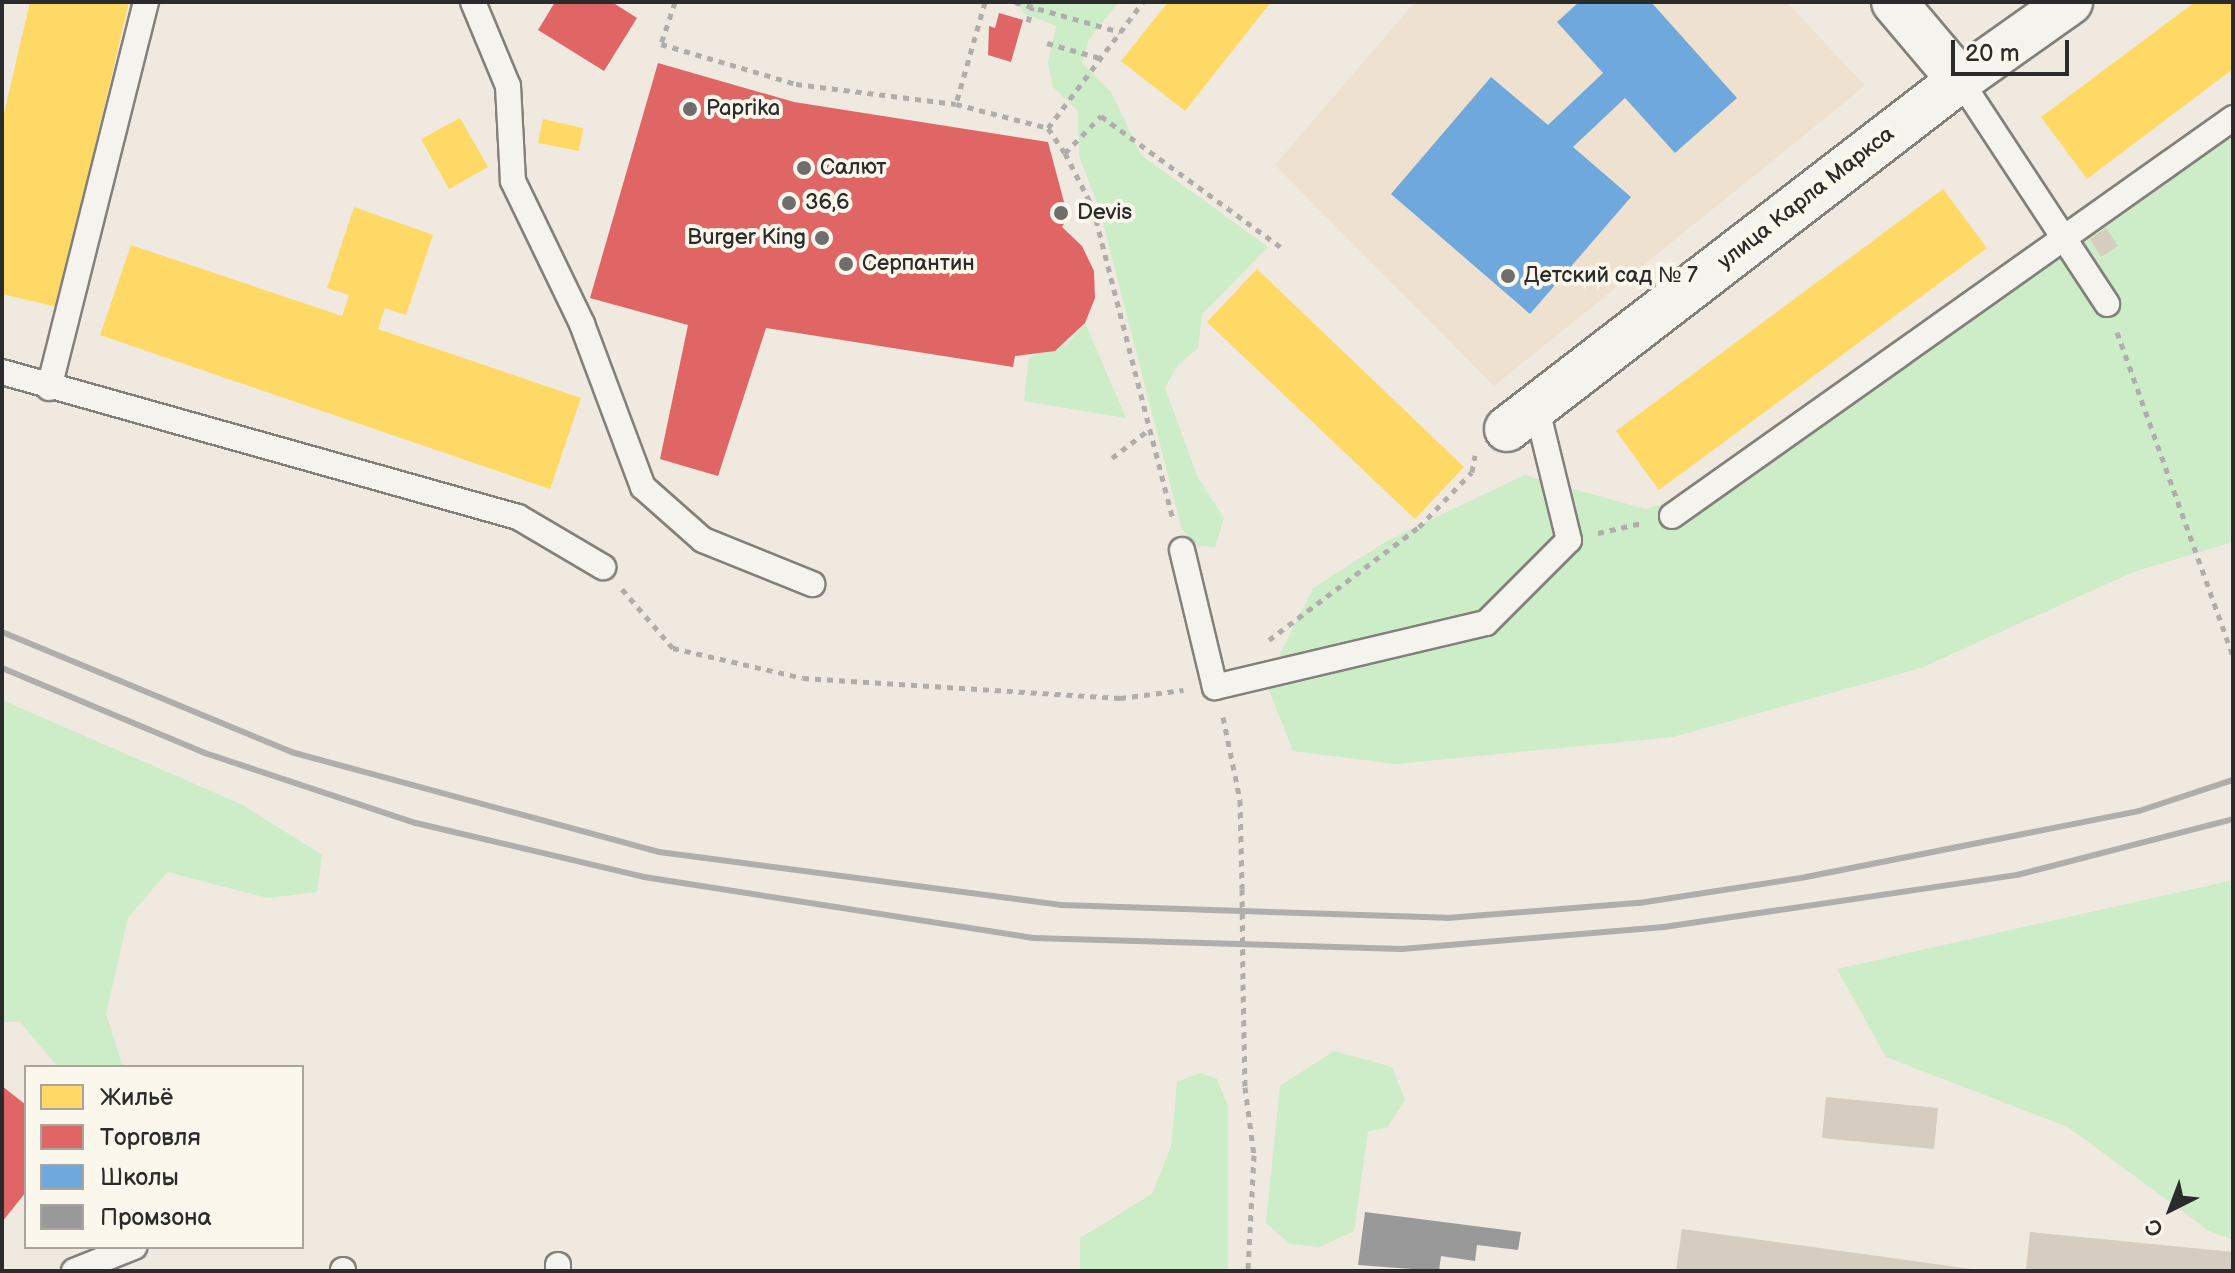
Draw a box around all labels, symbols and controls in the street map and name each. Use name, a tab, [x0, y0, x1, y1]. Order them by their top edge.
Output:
scale bar	[1955, 24, 2073, 74]
text: 20 m	[1965, 39, 2020, 68]
place label: Paprika	[706, 96, 780, 122]
marker: Paprika	[681, 100, 699, 118]
street label: улица Карла Маркса	[1713, 121, 1899, 275]
place label: Салют	[820, 155, 887, 181]
marker: Салют	[795, 159, 813, 177]
place label: 36,6	[805, 190, 849, 216]
marker: 36,6	[780, 194, 798, 212]
place label: Devis	[1077, 200, 1132, 226]
marker: Devis	[1052, 204, 1070, 222]
place label: Burger King	[687, 225, 806, 251]
marker: Burger King	[813, 229, 831, 247]
place label: Серпантин	[862, 251, 975, 277]
marker: Серпантин	[837, 255, 855, 273]
place label: Детский сад № 7	[1524, 263, 1698, 289]
marker: Детский сад № 7	[1499, 267, 1517, 285]
legend	[24, 1065, 304, 1249]
text: Жильё	[100, 1083, 173, 1112]
text: Торговля	[100, 1123, 201, 1152]
text: Школы	[100, 1163, 179, 1192]
north arrow	[2131, 1169, 2211, 1249]
text: Промзона	[100, 1203, 212, 1232]
text: С	[2140, 1212, 2169, 1242]

